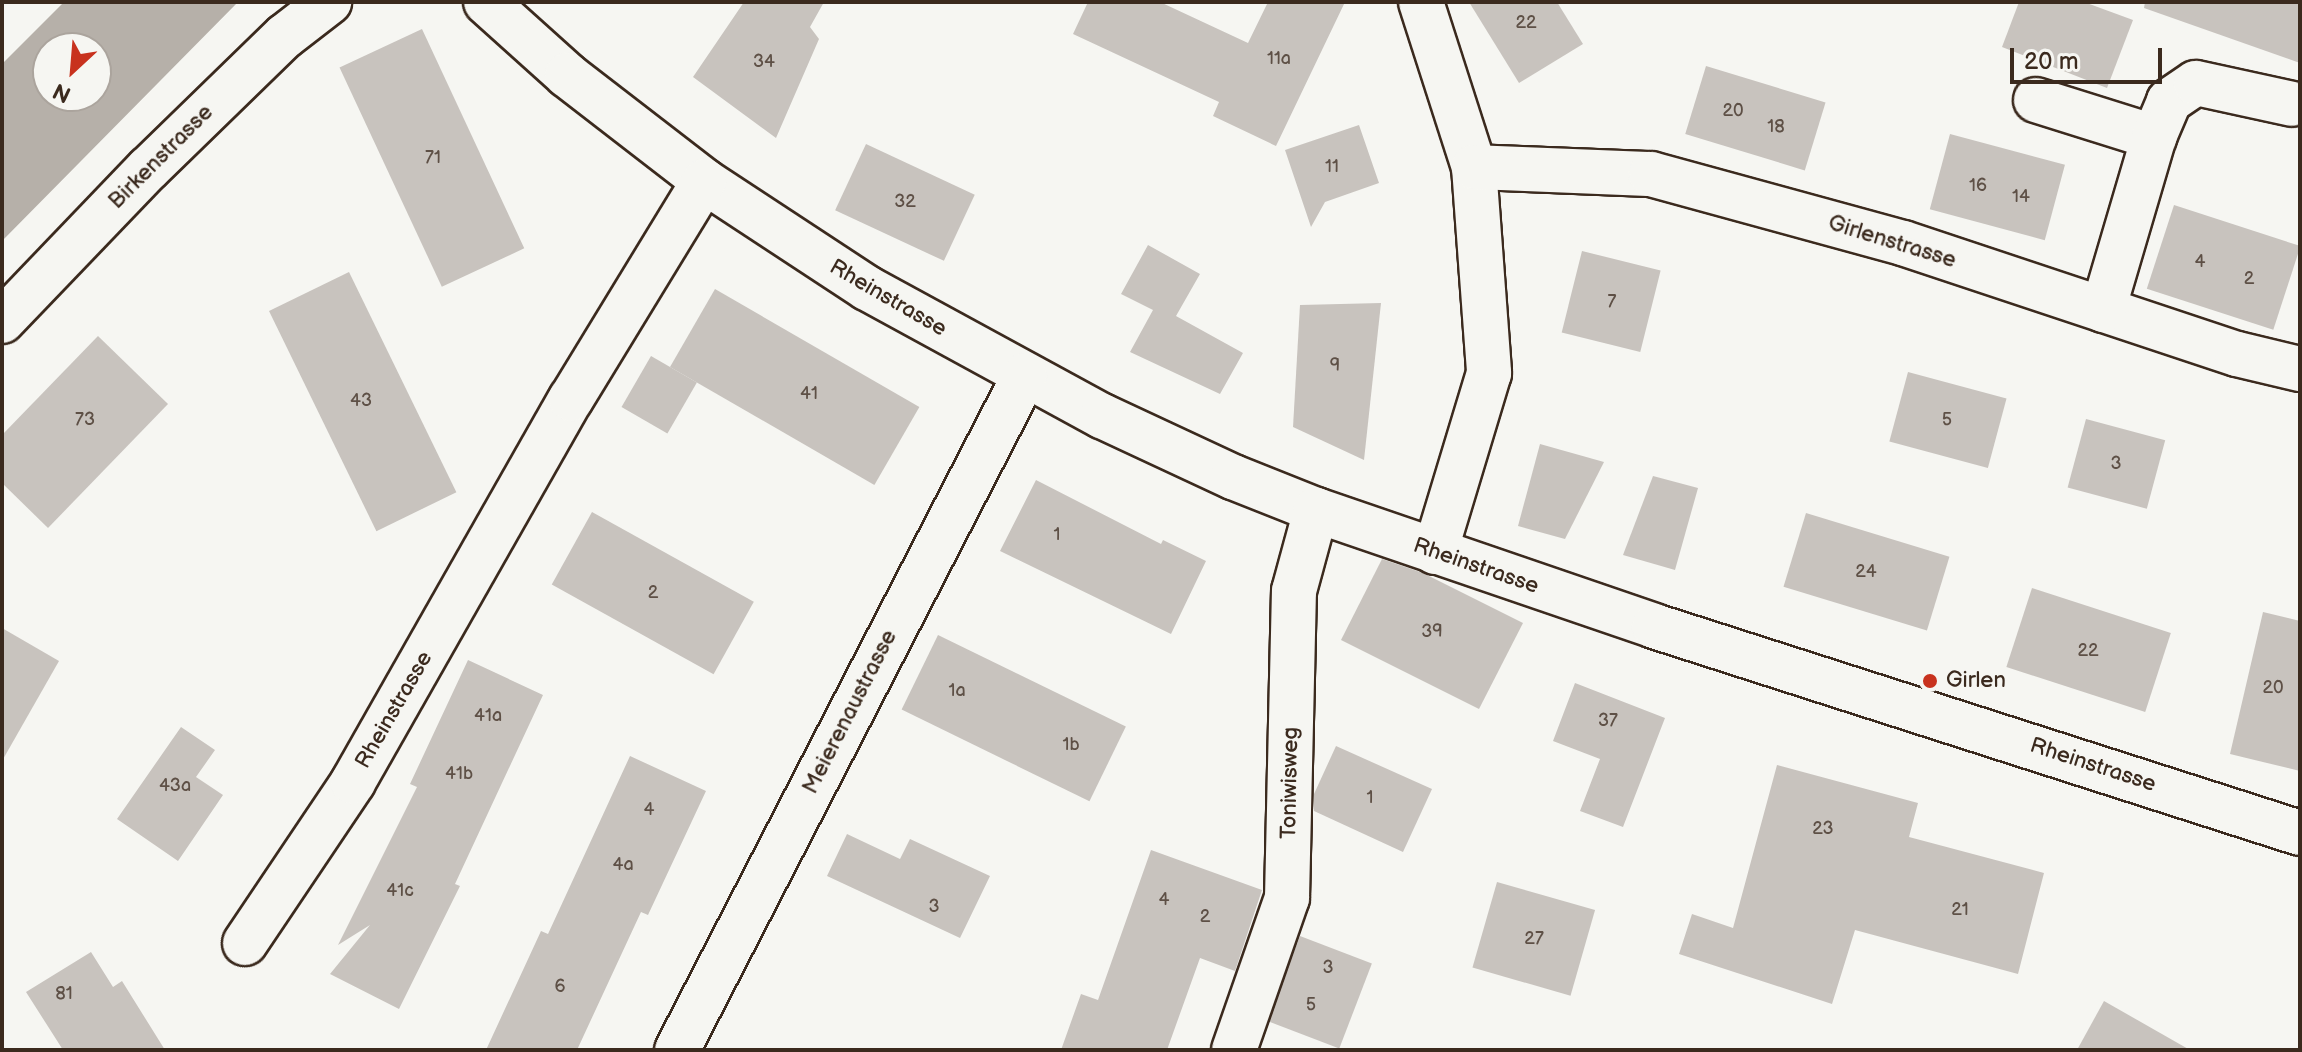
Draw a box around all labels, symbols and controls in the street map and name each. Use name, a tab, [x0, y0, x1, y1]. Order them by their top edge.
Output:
house number: 22	[1515, 12, 1537, 34]
north arrow	[32, 32, 112, 112]
scale bar	[2014, 32, 2166, 82]
text: 20 m	[2024, 47, 2079, 76]
house number: 11a	[1267, 48, 1291, 70]
house number: 34	[753, 51, 775, 73]
text: N	[49, 76, 75, 108]
street label: Birkenstrasse	[103, 99, 219, 215]
house number: 20	[1722, 100, 1744, 122]
house number: 18	[1767, 116, 1785, 138]
house number: 71	[425, 147, 441, 169]
house number: 11	[1325, 156, 1339, 178]
house number: 16	[1969, 175, 1987, 197]
house number: 14	[2012, 186, 2030, 208]
house number: 32	[894, 191, 916, 213]
street label: Girlenstrasse	[1825, 210, 1959, 274]
house number: 4	[2195, 251, 2205, 273]
street label: Rheinstrasse	[825, 254, 951, 342]
house number: 2	[2244, 268, 2254, 290]
house number: 7	[1608, 291, 1616, 313]
house number: 9	[1330, 355, 1340, 377]
house number: 41	[800, 383, 818, 405]
house number: 43	[350, 390, 372, 412]
house number: 73	[75, 409, 95, 431]
house number: 5	[1942, 409, 1952, 431]
house number: 3	[2110, 453, 2122, 475]
house number: 1	[1054, 524, 1060, 546]
street label: Rheinstrasse	[1410, 532, 1542, 600]
house number: 24	[1855, 561, 1877, 583]
house number: 2	[648, 582, 658, 604]
house number: 39	[1421, 621, 1443, 643]
street label: Meierenaustrasse	[797, 626, 903, 798]
house number: 22	[2077, 640, 2099, 662]
street label: Rheinstrasse	[350, 647, 438, 773]
place label: Girlen	[1946, 668, 2006, 694]
marker: Girlen	[1921, 672, 1939, 690]
house number: 20	[2262, 677, 2284, 699]
house number: 1a	[948, 680, 966, 702]
house number: 41a	[474, 705, 502, 727]
house number: 37	[1598, 710, 1618, 732]
street label: Toniwisweg	[1276, 727, 1304, 839]
street label: Rheinstrasse	[2027, 732, 2159, 798]
house number: 1b	[1062, 734, 1080, 756]
house number: 41b	[445, 763, 473, 785]
house number: 43a	[159, 775, 191, 797]
house number: 1	[1367, 787, 1373, 809]
house number: 4	[644, 799, 654, 821]
house number: 23	[1812, 818, 1834, 840]
house number: 4a	[612, 854, 634, 876]
house number: 41c	[386, 880, 414, 902]
house number: 4	[1159, 889, 1169, 911]
house number: 3	[928, 896, 940, 918]
house number: 21	[1951, 899, 1969, 921]
house number: 2	[1200, 906, 1210, 928]
house number: 27	[1524, 928, 1544, 950]
house number: 3	[1322, 957, 1334, 979]
house number: 6	[555, 976, 565, 998]
house number: 81	[55, 983, 73, 1005]
house number: 5	[1306, 994, 1316, 1016]

